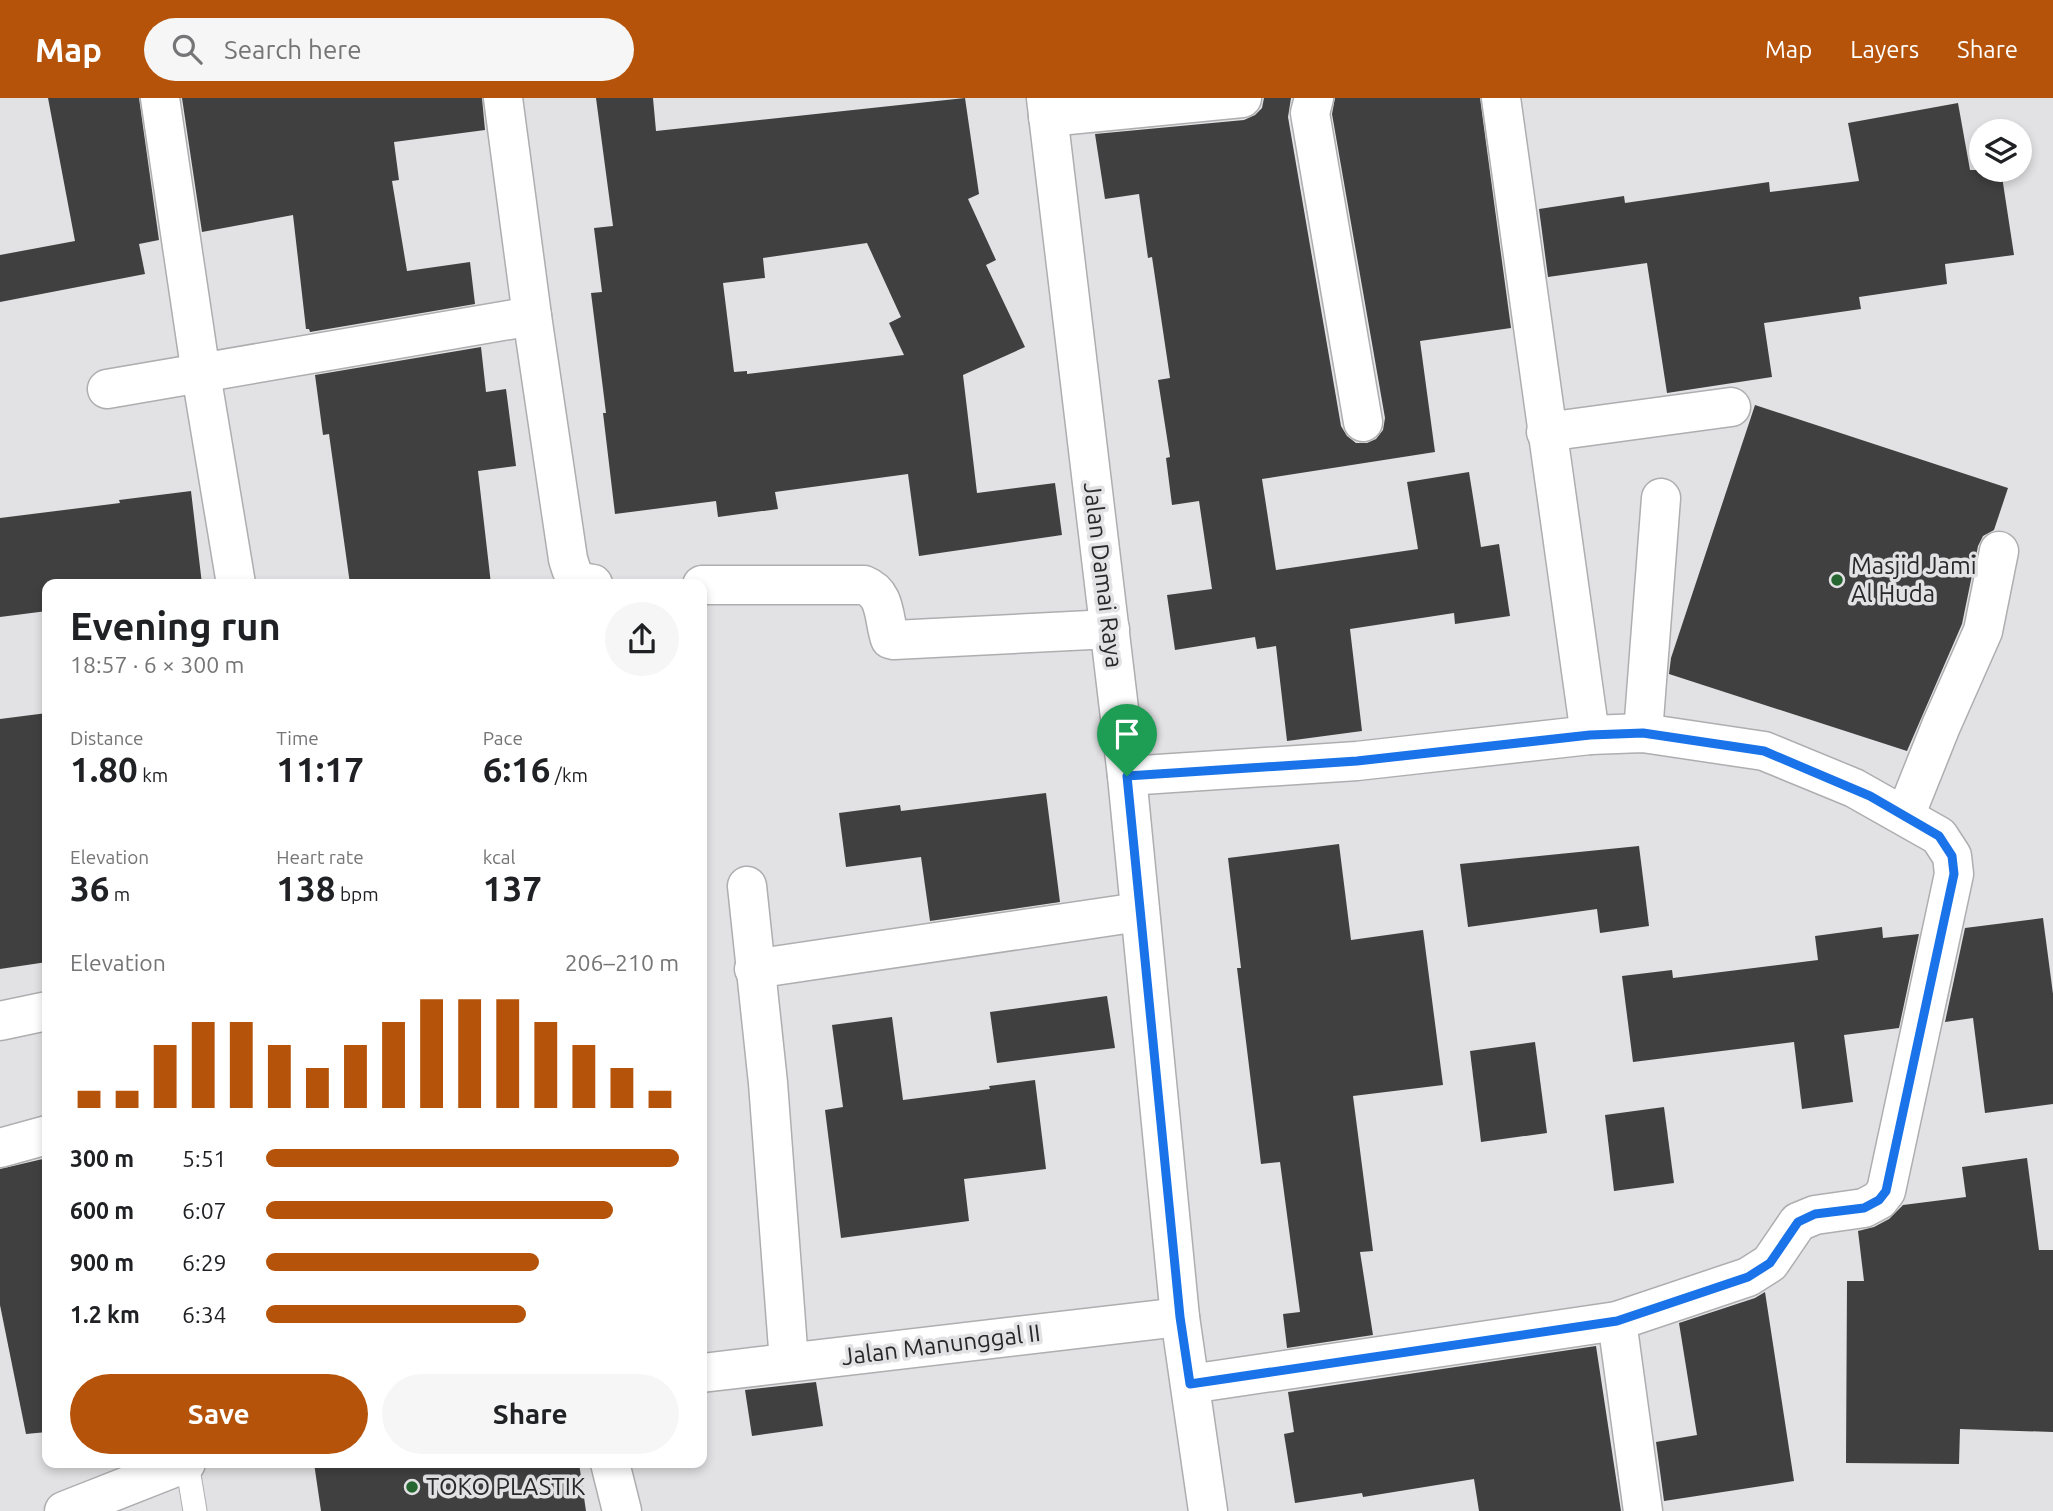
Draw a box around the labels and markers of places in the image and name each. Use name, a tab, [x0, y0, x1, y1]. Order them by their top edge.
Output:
place label: Masjid Jami Al Huda	[1851, 552, 1977, 607]
marker: Masjid Jami Al Huda	[1829, 572, 1845, 588]
pin	[1097, 704, 1157, 776]
place label: TOKO PLASTIK	[426, 1473, 586, 1500]
marker: TOKO PLASTIK	[404, 1479, 420, 1495]

